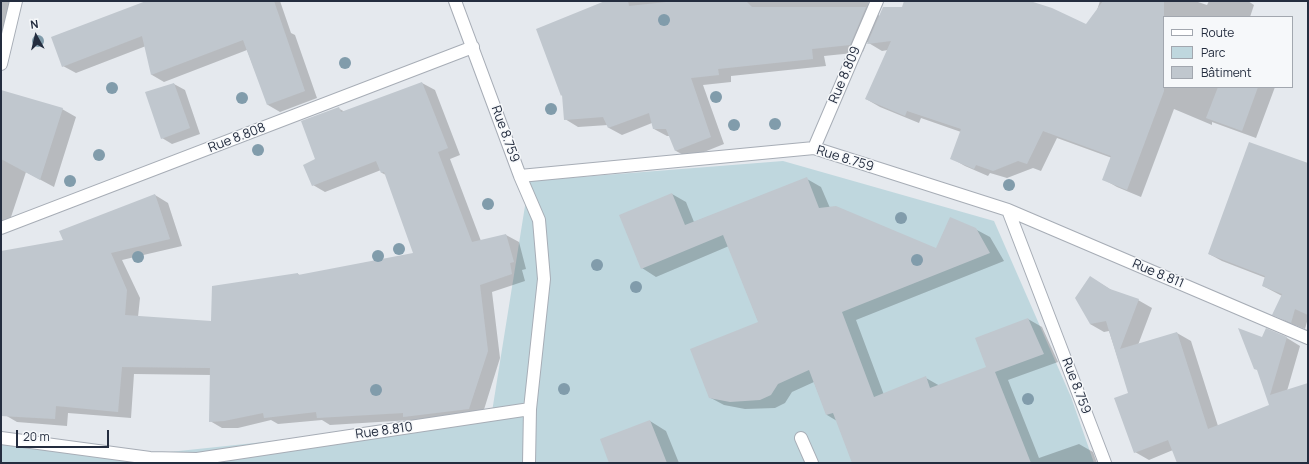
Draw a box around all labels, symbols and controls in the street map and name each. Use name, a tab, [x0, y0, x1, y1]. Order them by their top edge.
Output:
north arrow	[16, 16, 56, 56]
text: N	[29, 16, 39, 32]
legend	[1163, 16, 1293, 88]
text: Route	[1201, 24, 1234, 41]
street label: Rue 8.809	[826, 44, 864, 106]
text: Parc	[1201, 44, 1225, 61]
text: Bâtiment	[1201, 64, 1252, 81]
street label: Rue 8.759	[488, 104, 522, 164]
street label: Rue 8.808	[206, 120, 268, 156]
street label: Rue 8.759	[814, 143, 876, 175]
street label: Rue 8.811	[1130, 256, 1186, 292]
street label: Rue 8.759	[1058, 356, 1094, 416]
street label: Rue 8.810	[354, 419, 414, 443]
scale bar	[18, 422, 111, 448]
text: 20 m	[23, 428, 50, 445]

